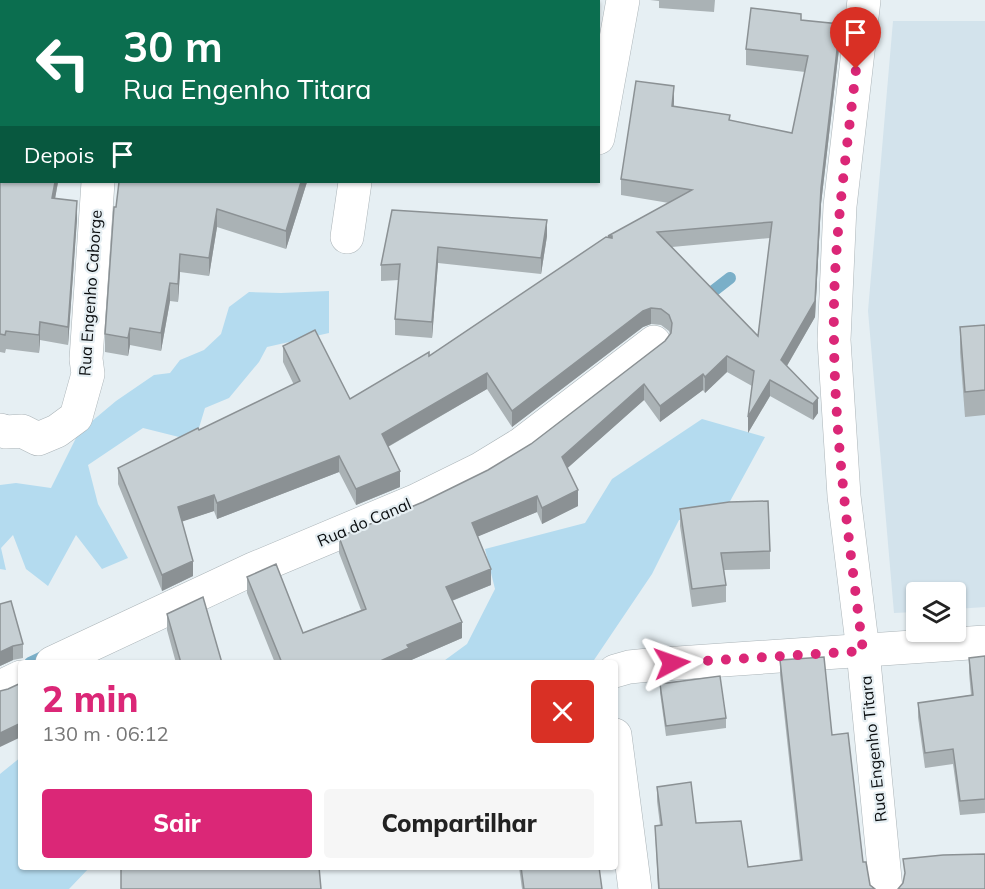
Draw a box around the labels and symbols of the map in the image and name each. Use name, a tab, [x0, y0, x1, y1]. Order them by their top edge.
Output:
pin	[830, 7, 881, 69]
street label: Rua Engenho Caborge	[74, 209, 106, 377]
street label: Rua do Canal	[314, 493, 414, 551]
position arrow	[640, 631, 704, 695]
street label: Rua Engenho Titara	[855, 675, 891, 823]

